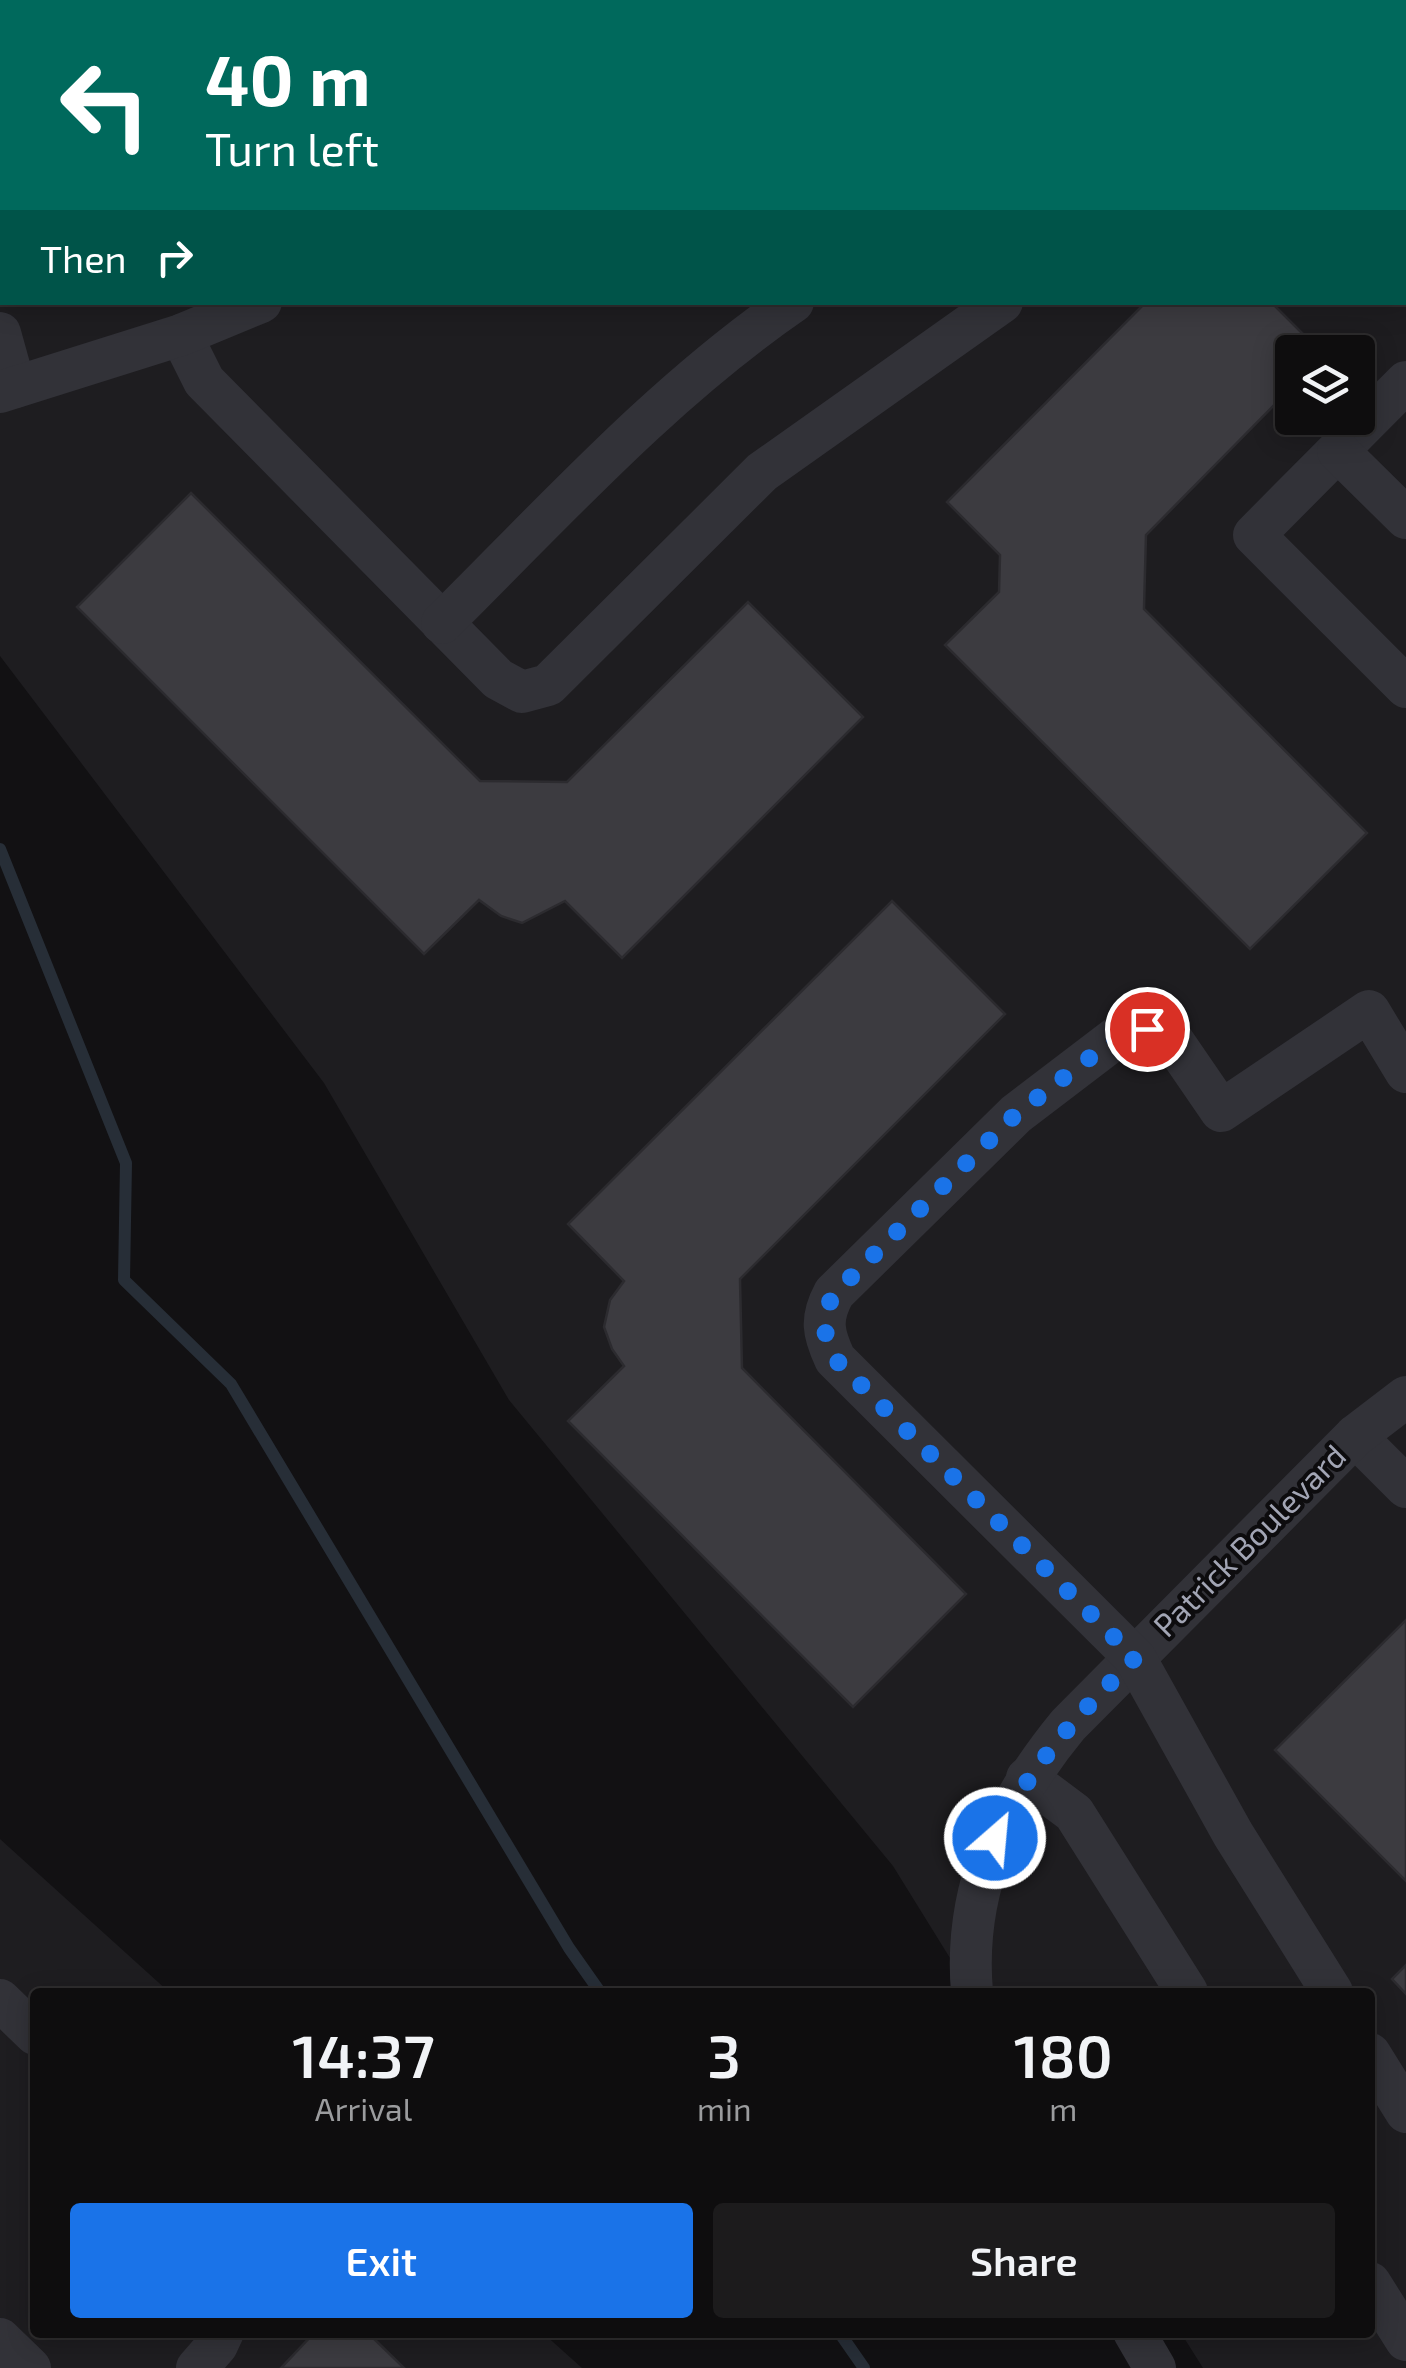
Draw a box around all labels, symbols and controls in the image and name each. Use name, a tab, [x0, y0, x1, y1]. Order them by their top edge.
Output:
text: 40 m	[205, 36, 371, 120]
icon: left	[40, 40, 170, 170]
text: Turn left	[205, 121, 379, 175]
icon: right	[147, 230, 202, 285]
text: Then	[40, 235, 127, 281]
map controls	[1275, 335, 1375, 435]
button: layers	[1275, 335, 1375, 435]
pin	[1105, 987, 1190, 1072]
icon: arrive	[1120, 1002, 1175, 1057]
street label: Patrick Boulevard	[1145, 1436, 1353, 1644]
position arrow	[943, 1786, 1047, 1890]
text: 14:37	[292, 2018, 435, 2090]
text: 3	[707, 2018, 741, 2090]
text: 180	[1014, 2018, 1113, 2090]
text: Arrival	[315, 2089, 412, 2127]
text: min	[697, 2089, 752, 2127]
text: m	[1049, 2089, 1077, 2127]
button: Exit	[70, 2203, 693, 2318]
button: Share	[713, 2203, 1335, 2318]

